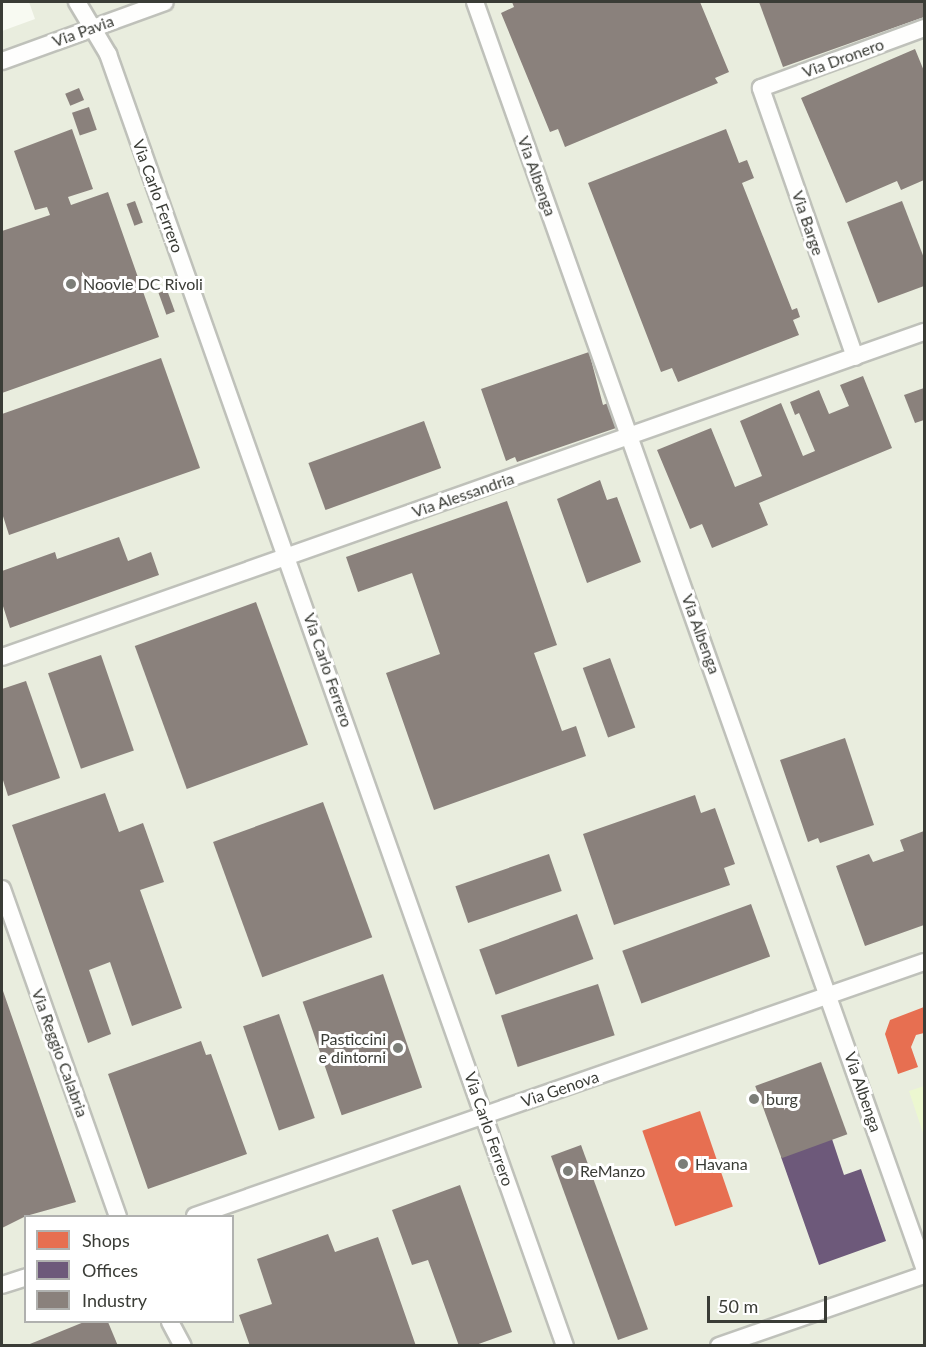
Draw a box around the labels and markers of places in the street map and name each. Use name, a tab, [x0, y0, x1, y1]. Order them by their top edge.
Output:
place label: Noovle DC Rivoli	[83, 274, 203, 294]
marker: Noovle DC Rivoli	[64, 277, 78, 291]
place label: Pasticcini e dintorni	[318, 1029, 386, 1067]
marker: Pasticcini e dintorni	[391, 1041, 405, 1055]
place label: burg	[766, 1089, 798, 1109]
marker: burg	[747, 1092, 761, 1106]
place label: Havana	[695, 1154, 748, 1174]
marker: Havana	[676, 1157, 690, 1171]
place label: ReManzo	[580, 1161, 645, 1181]
marker: ReManzo	[561, 1164, 575, 1178]

